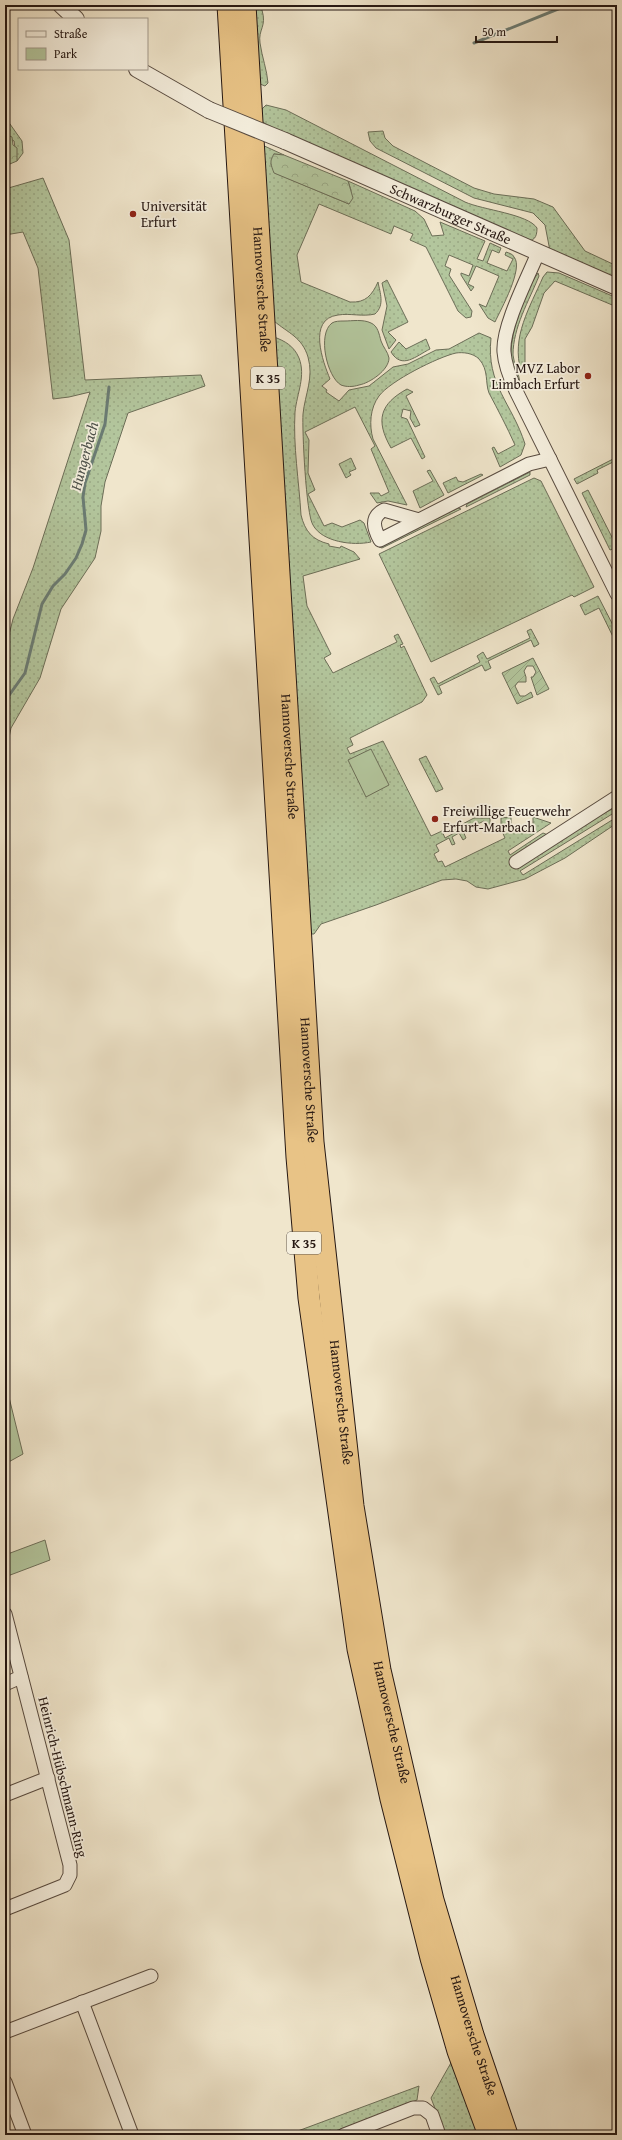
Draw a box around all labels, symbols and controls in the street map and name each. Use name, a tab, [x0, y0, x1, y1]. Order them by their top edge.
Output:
legend	[18, 18, 148, 70]
scale bar	[476, 18, 557, 44]
text: 50 m	[482, 23, 506, 40]
text: Straße	[54, 25, 88, 42]
text: Park	[54, 45, 78, 62]
street label: Schwarzburger Straße	[387, 178, 515, 250]
place label: Universität Erfurt	[141, 196, 207, 232]
marker: Universität Erfurt	[128, 209, 138, 219]
street label: Hannoversche Straße	[248, 226, 276, 353]
place label: MVZ Labor Limbach Erfurt	[491, 358, 580, 394]
road number: K 35	[251, 367, 285, 389]
marker: MVZ Labor Limbach Erfurt	[583, 371, 593, 381]
water label: Hungerbach	[64, 419, 103, 494]
street label: Hannoversche Straße	[276, 693, 304, 820]
place label: Freiwillige Feuerwehr Erfurt-Marbach	[443, 801, 571, 837]
marker: Freiwillige Feuerwehr Erfurt-Marbach	[430, 814, 440, 824]
street label: Hannoversche Straße	[296, 1017, 323, 1144]
road number: K 35	[287, 1232, 321, 1254]
street label: Hannoversche Straße	[325, 1339, 358, 1466]
street label: Hannoversche Straße	[369, 1659, 416, 1786]
street label: Heinrich-Hübschmann-Ring	[33, 1695, 93, 1859]
street label: Hannoversche Straße	[446, 1973, 503, 2099]

